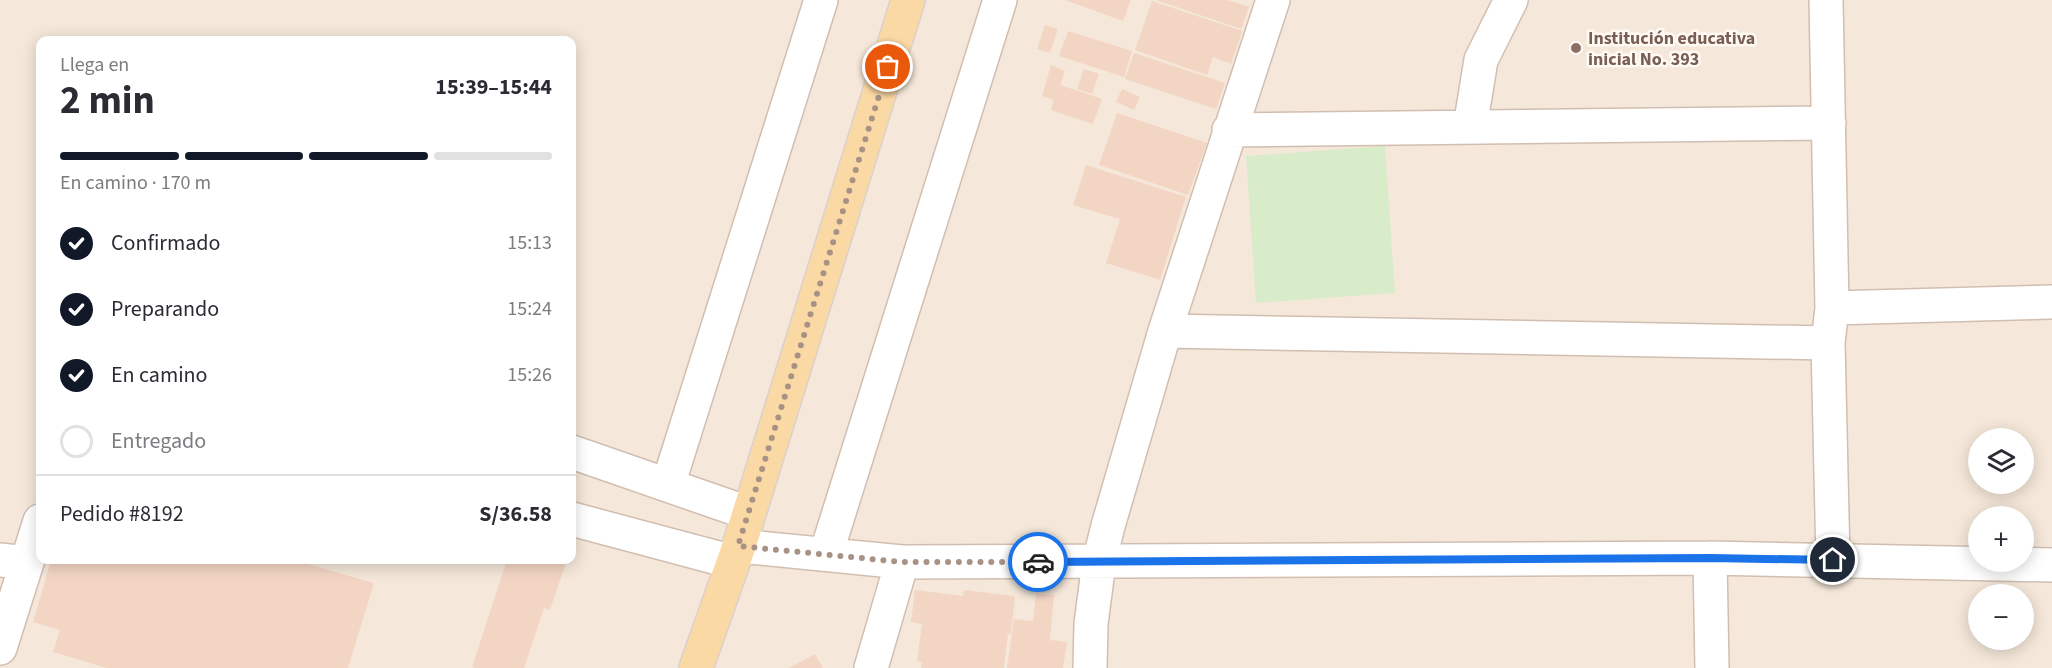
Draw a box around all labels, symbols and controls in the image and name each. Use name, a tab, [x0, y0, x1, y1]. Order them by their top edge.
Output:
place label: Institución educativa inicial No. 393	[1588, 26, 1755, 72]
pin	[862, 41, 913, 92]
marker: Institución educativa inicial No. 393	[1569, 41, 1583, 55]
icon: bag	[871, 50, 904, 83]
text: Llega en	[60, 51, 129, 79]
text: 15:39–15:44	[435, 71, 552, 103]
text: 2 min	[60, 73, 155, 129]
text: En camino · 170 m	[60, 169, 211, 197]
icon: check	[60, 227, 93, 260]
text: Confirmado	[111, 227, 220, 259]
text: 15:13	[507, 229, 552, 257]
icon: check	[60, 293, 93, 326]
text: Preparando	[111, 293, 219, 325]
text: 15:24	[507, 295, 552, 323]
icon: check	[60, 359, 93, 392]
text: En camino	[111, 359, 208, 391]
text: 15:26	[507, 361, 552, 389]
text: Entregado	[111, 425, 206, 457]
map controls	[1968, 428, 2034, 650]
button: layers	[1968, 428, 2034, 494]
text: Pedido #8192	[60, 498, 184, 530]
text: S/36.58	[479, 498, 552, 530]
button: +	[1968, 506, 2034, 572]
courier	[1008, 532, 1068, 592]
pin	[1807, 534, 1858, 585]
icon: home	[1816, 543, 1849, 576]
icon: car	[1022, 546, 1055, 579]
button: −	[1968, 584, 2034, 650]

